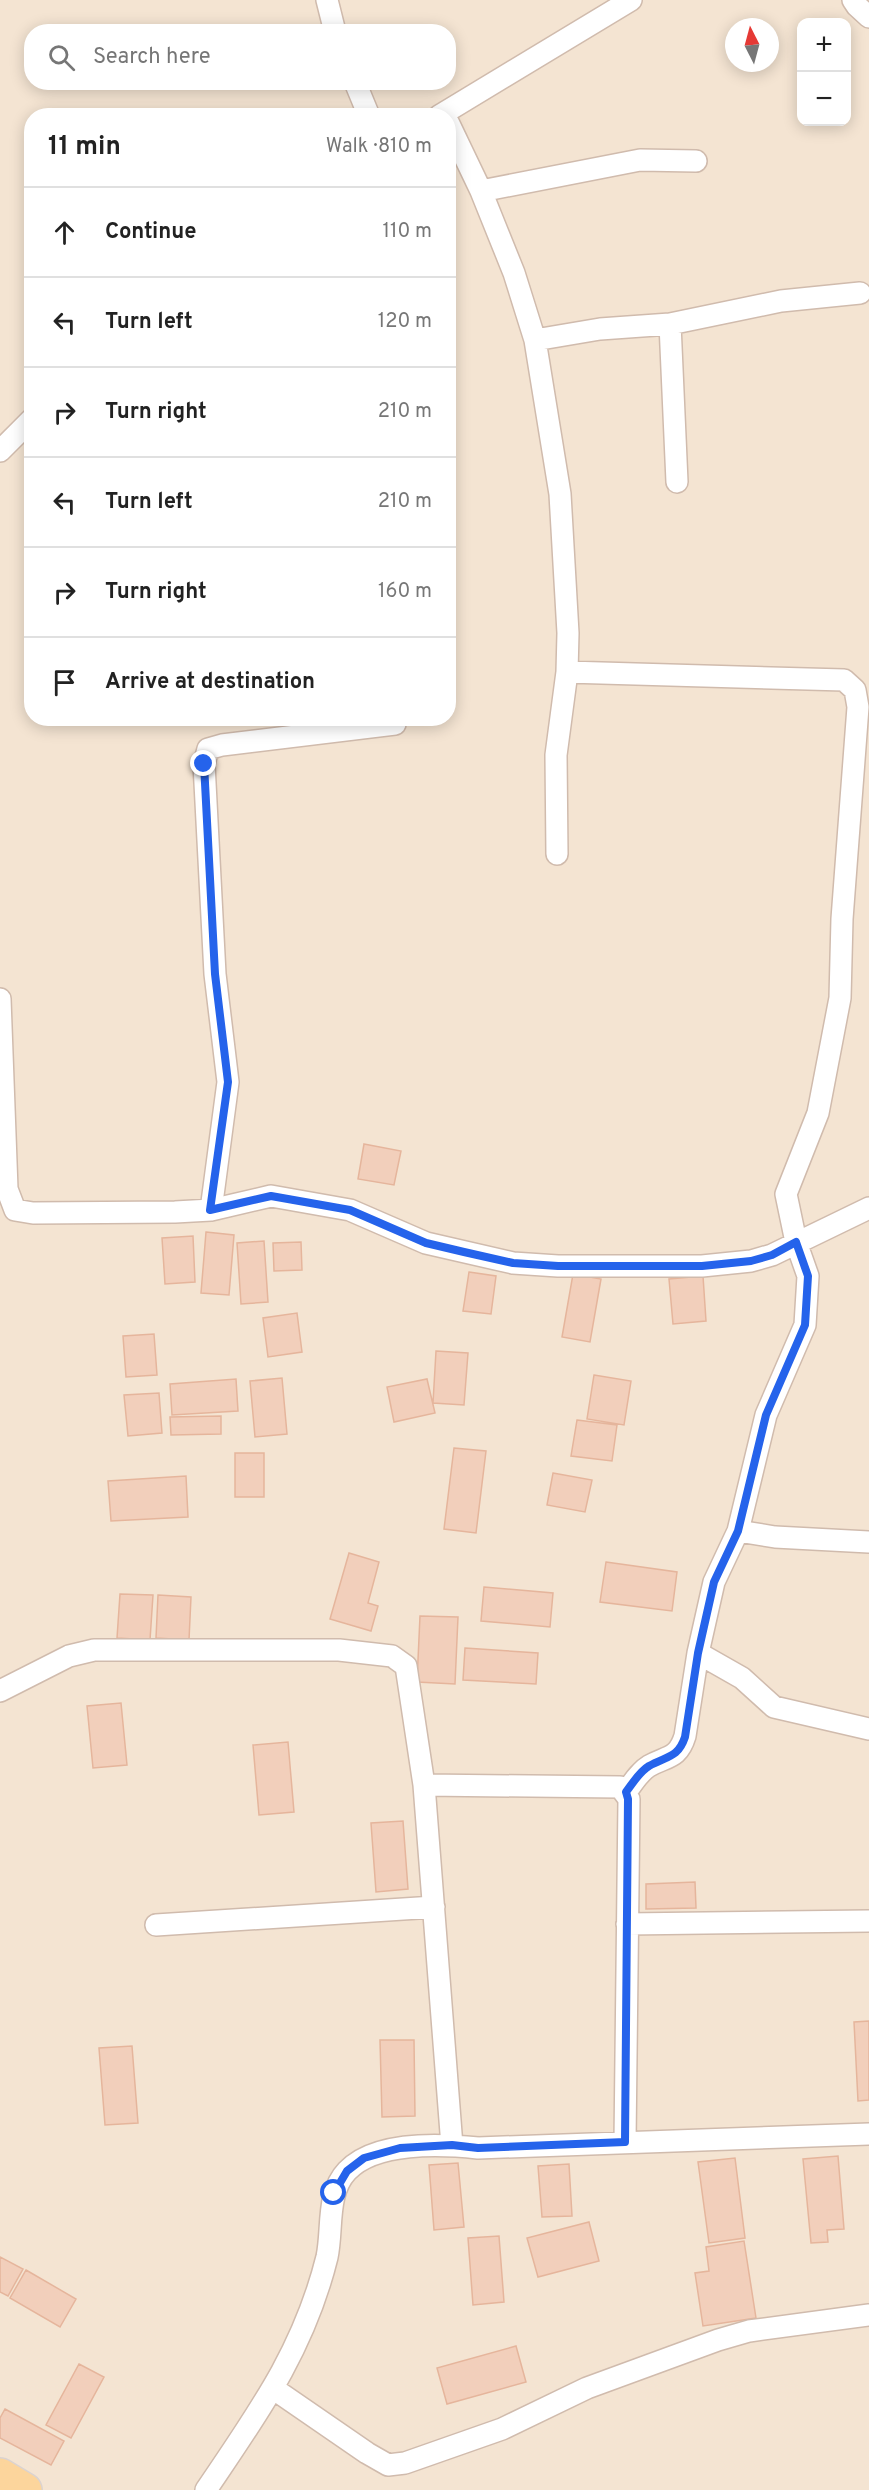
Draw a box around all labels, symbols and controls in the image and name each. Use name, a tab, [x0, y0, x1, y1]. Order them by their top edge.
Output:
north arrow	[725, 18, 779, 72]
map controls	[797, 18, 851, 126]
button: +	[797, 18, 851, 72]
search box	[24, 24, 456, 90]
icon: search	[45, 41, 78, 74]
text: Search here	[93, 44, 211, 71]
button: −	[797, 72, 851, 126]
text: 11 min	[48, 131, 121, 164]
text: Walk · 810 m	[326, 134, 432, 160]
icon: ahead	[48, 216, 81, 249]
text: Continue	[105, 219, 196, 246]
text: 110 m	[383, 219, 432, 245]
icon: left	[48, 306, 81, 339]
text: Turn left	[105, 309, 193, 336]
text: 120 m	[378, 309, 432, 335]
icon: right	[48, 396, 81, 429]
text: Turn right	[105, 399, 207, 426]
text: 210 m	[378, 399, 432, 425]
icon: left	[48, 486, 81, 519]
text: Turn left	[105, 489, 193, 516]
text: 210 m	[378, 489, 432, 515]
icon: right	[48, 576, 81, 609]
text: Turn right	[105, 579, 207, 606]
text: 160 m	[378, 579, 432, 605]
icon: arrive	[48, 666, 81, 699]
text: Arrive at destination	[105, 669, 315, 696]
route end	[190, 750, 216, 776]
route start	[320, 2179, 346, 2205]

